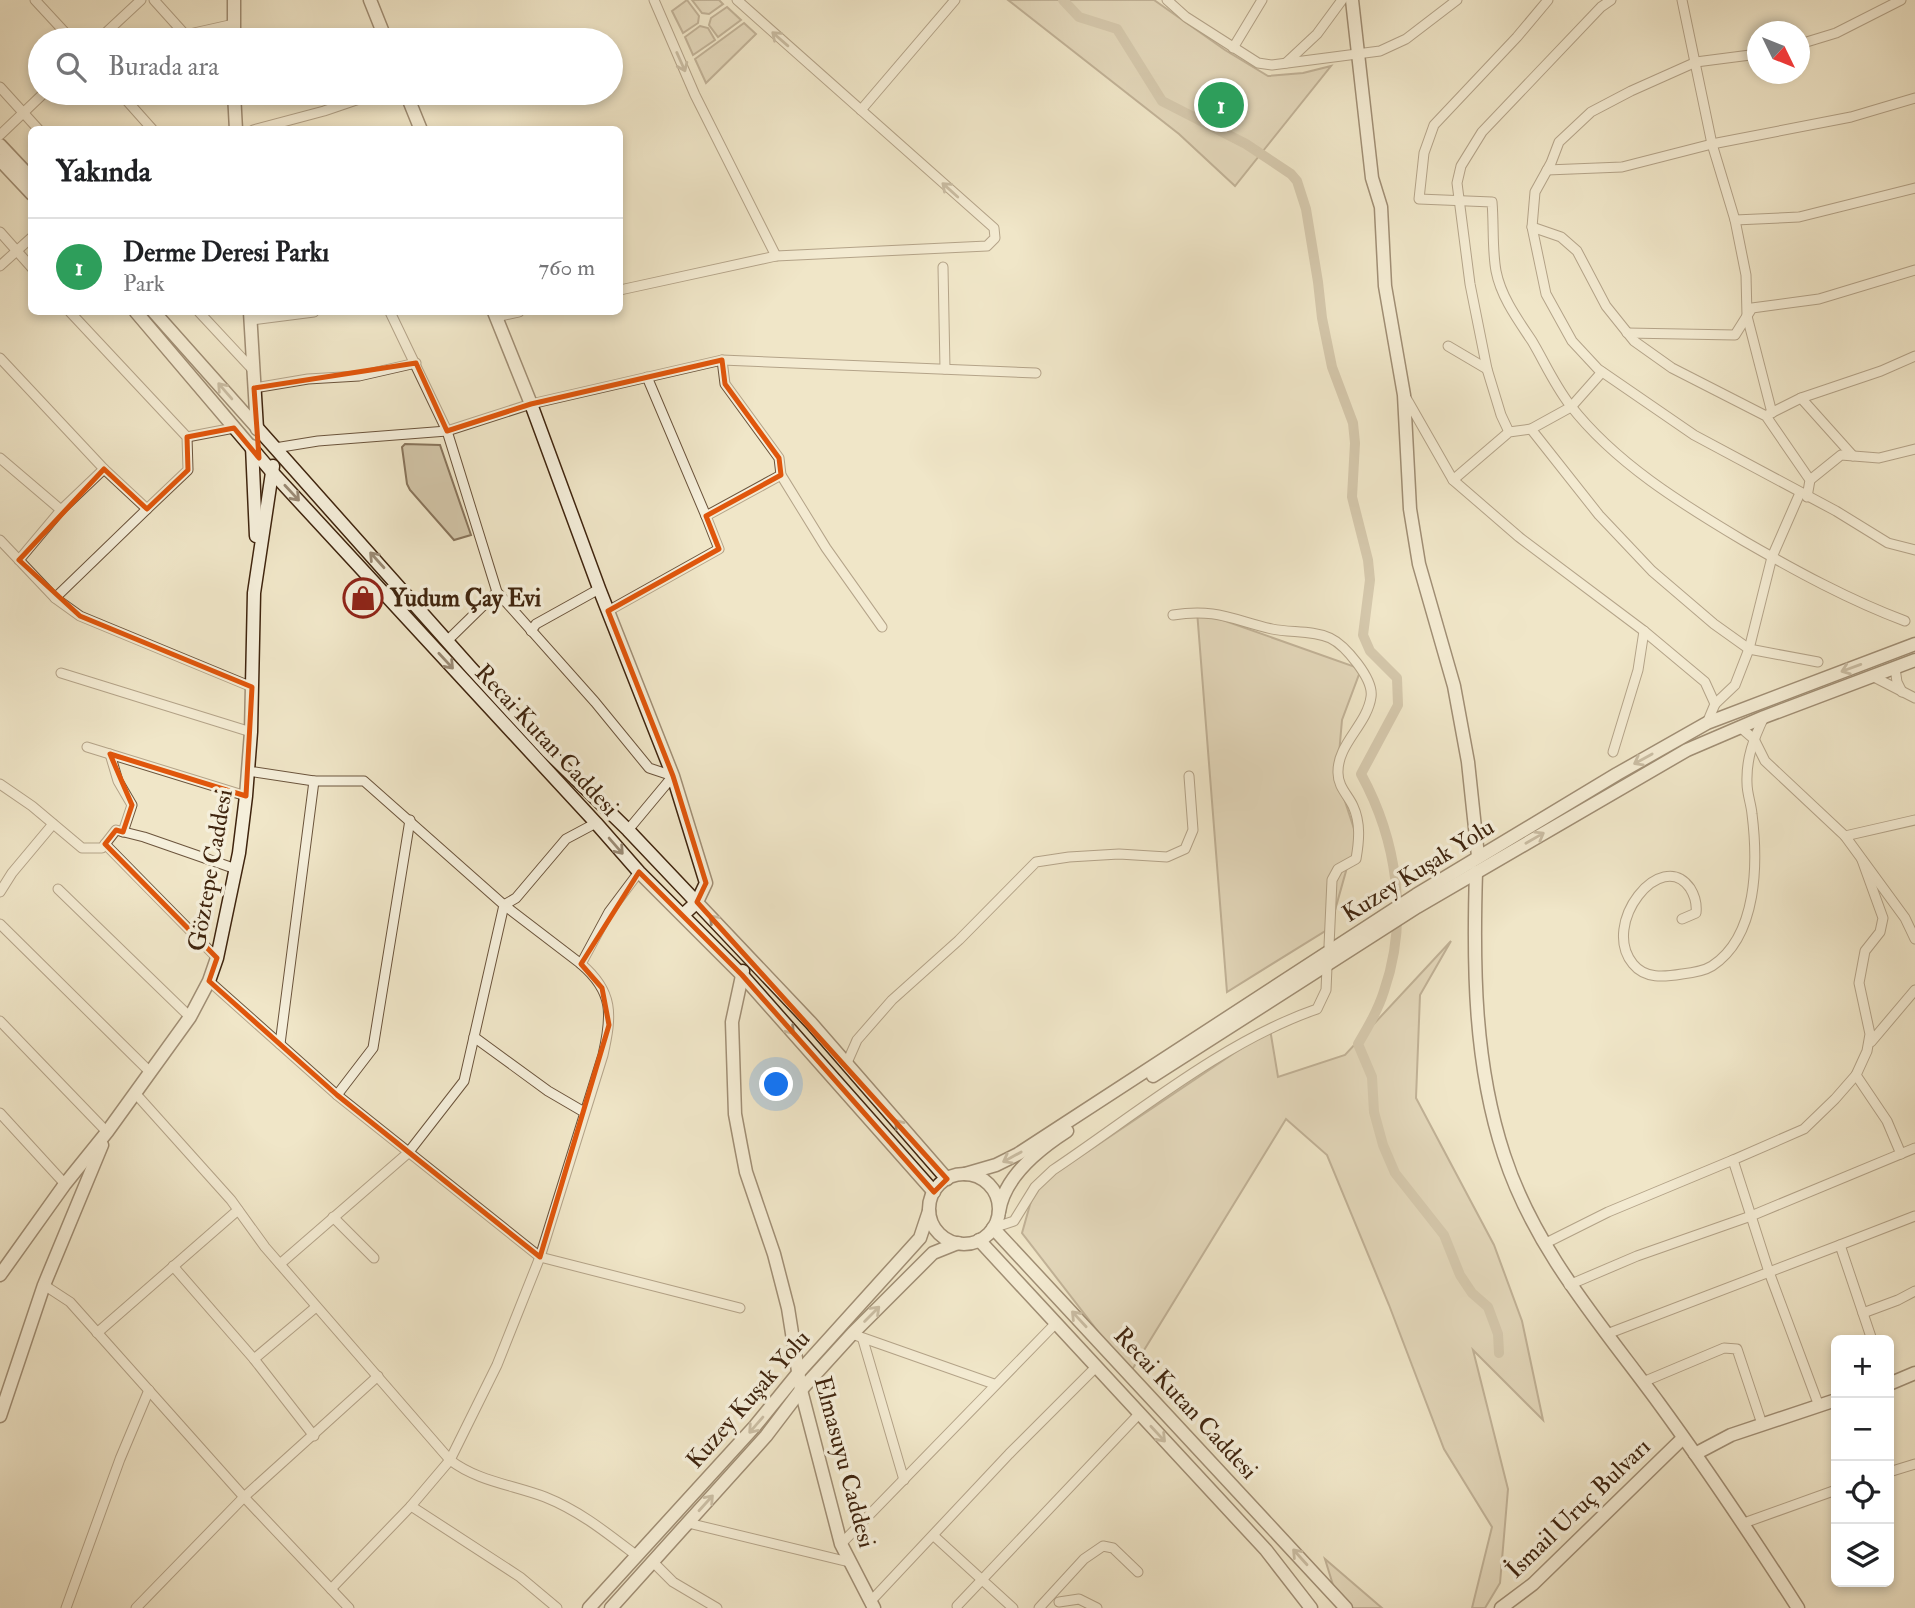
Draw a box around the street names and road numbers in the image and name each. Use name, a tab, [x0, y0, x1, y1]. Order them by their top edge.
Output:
street label: Recai Kutan Caddesi	[468, 658, 625, 823]
street label: Göztepe Caddesi	[181, 787, 240, 954]
street label: Kuzey Kuşak Yolu	[1336, 811, 1500, 930]
street label: Recai Kutan Caddesi	[1107, 1321, 1264, 1486]
street label: Kuzey Kuşak Yolu	[680, 1324, 817, 1475]
street label: Elmasuyu Caddesi	[807, 1373, 882, 1551]
street label: İsmail Uruç Bulvarı	[1499, 1431, 1657, 1585]

